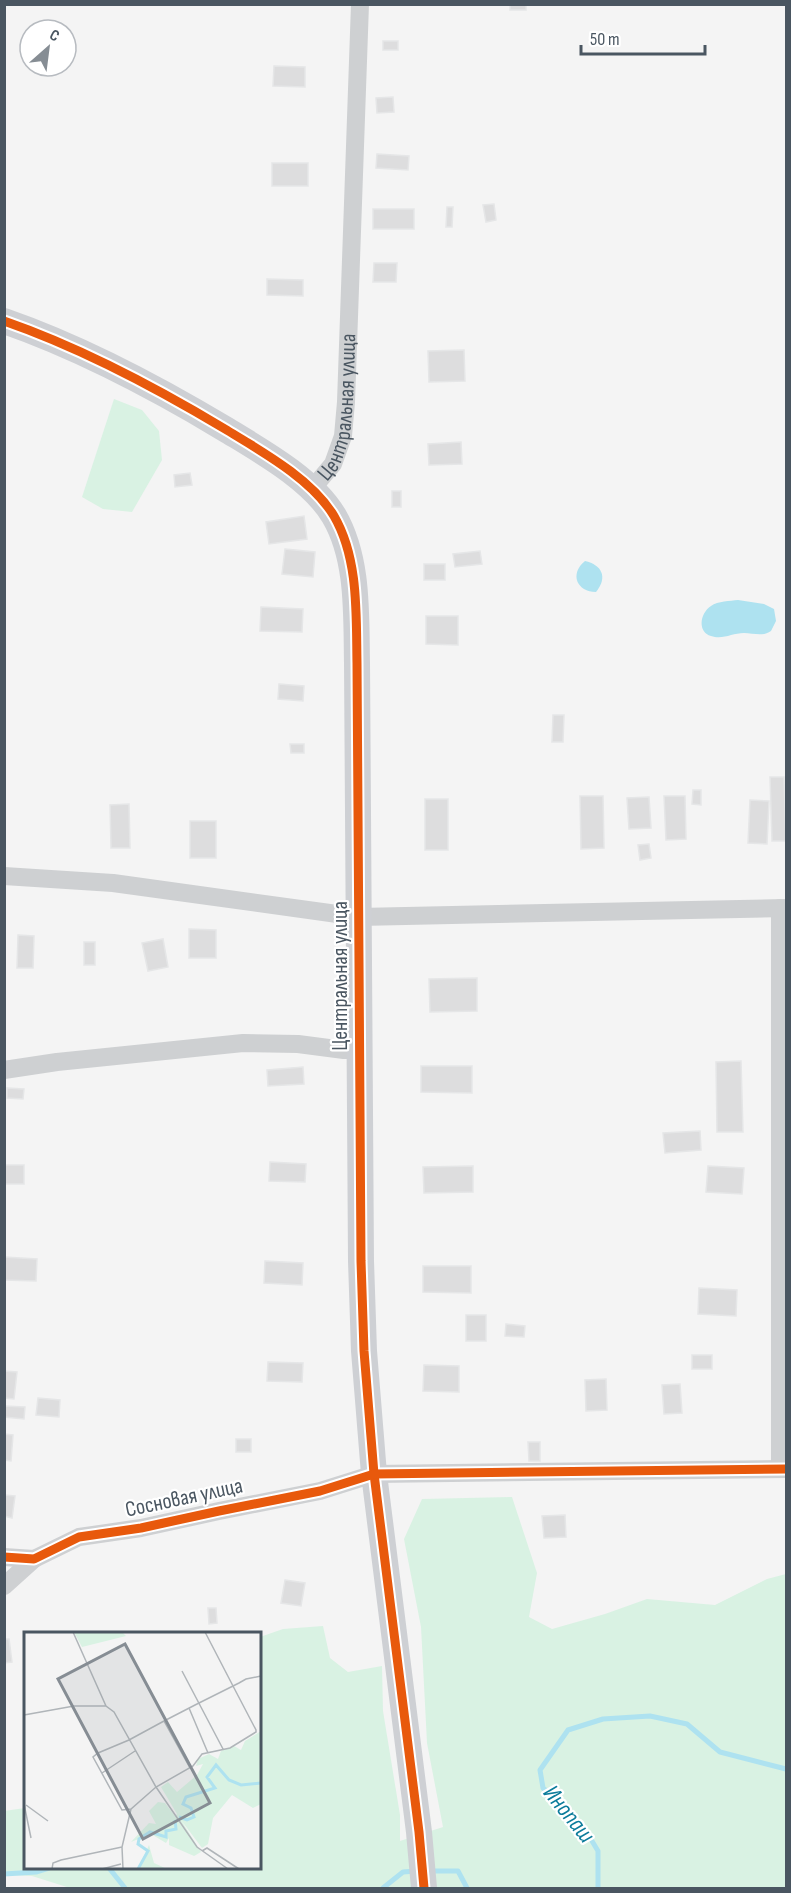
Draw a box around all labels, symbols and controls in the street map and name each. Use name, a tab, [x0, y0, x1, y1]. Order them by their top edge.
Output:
north arrow	[18, 18, 78, 78]
scale bar	[581, 18, 706, 56]
text: С	[46, 26, 62, 46]
text: 50 m	[590, 29, 620, 50]
street label: Центральная улица	[311, 333, 362, 486]
street label: Центральная улица	[327, 901, 354, 1051]
street label: Сосновая улица	[123, 1472, 245, 1524]
inset map	[24, 1632, 261, 1869]
water label: Инопаш	[537, 1779, 601, 1849]

